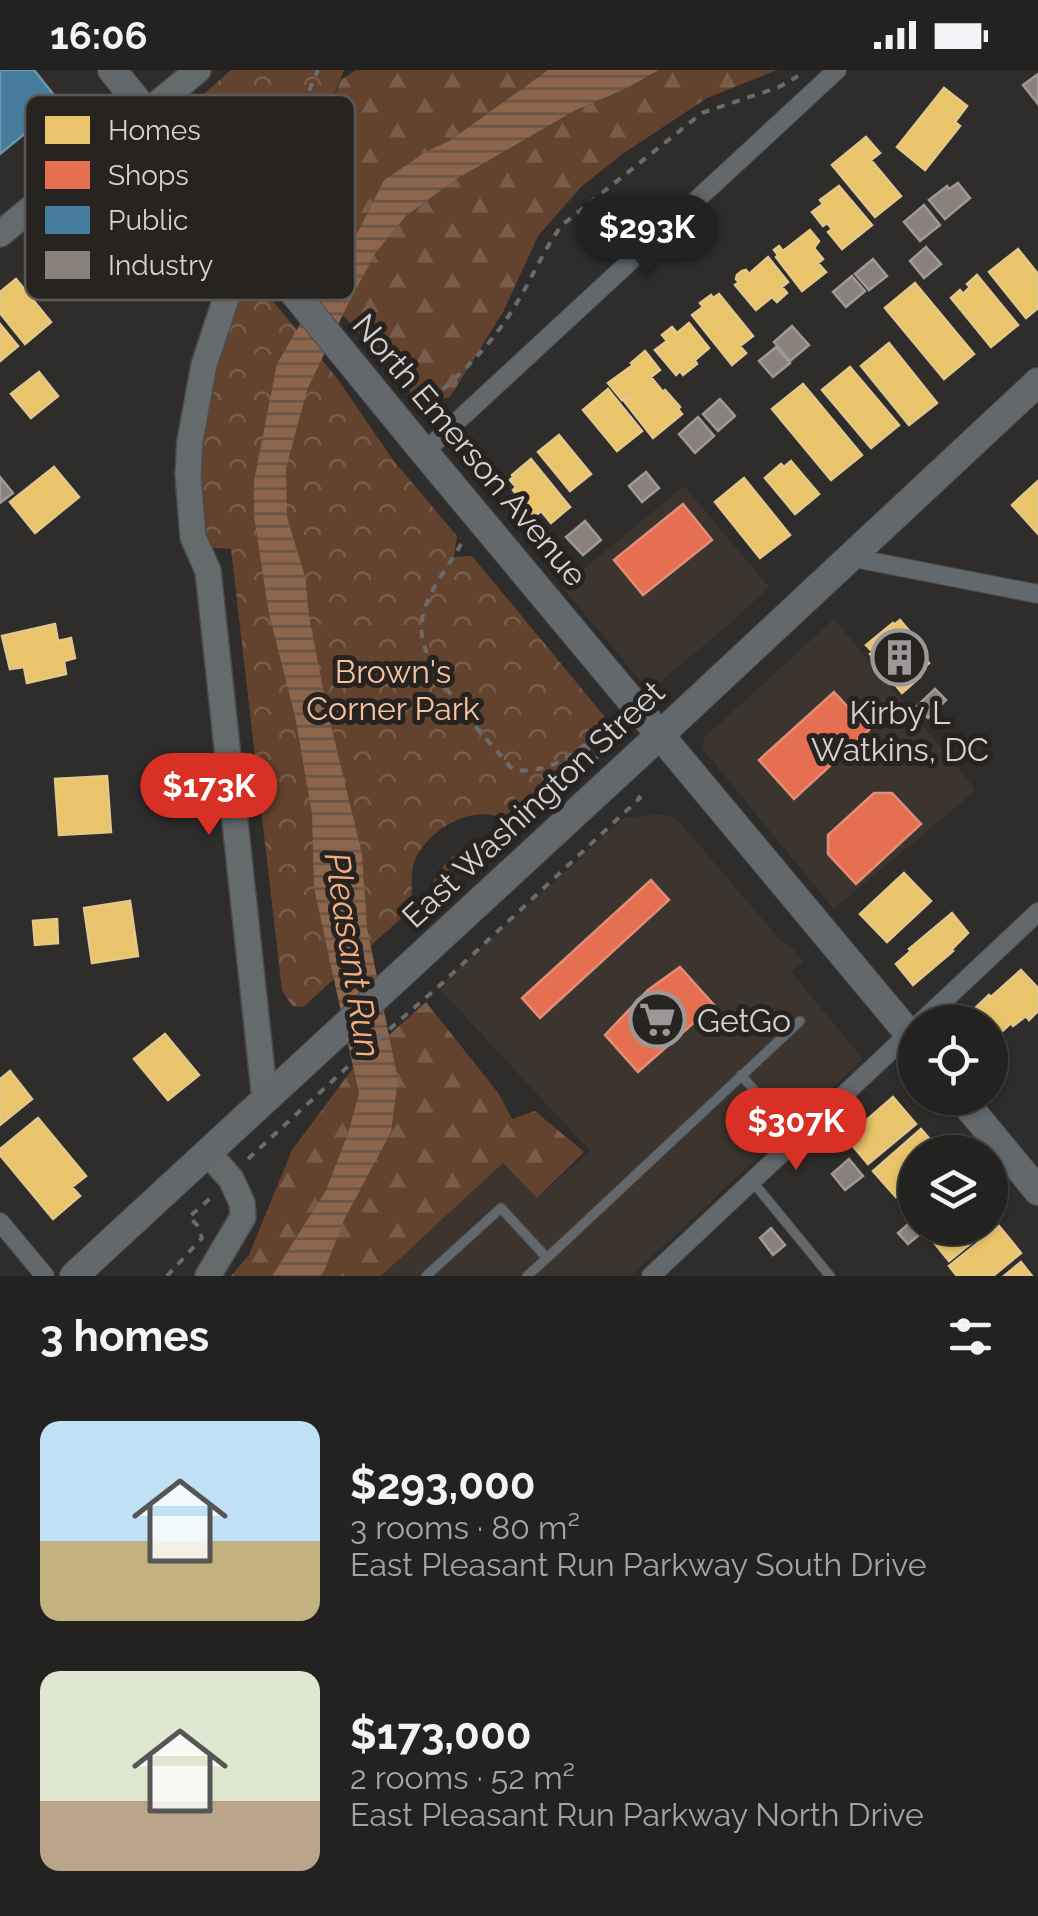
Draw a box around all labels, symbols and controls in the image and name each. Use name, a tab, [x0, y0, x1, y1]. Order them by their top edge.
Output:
text: 16:06	[50, 13, 148, 58]
legend	[25, 95, 355, 300]
text: Homes	[108, 114, 201, 147]
text: Shops	[108, 159, 189, 192]
pin: $293K	[577, 194, 717, 279]
text: Public	[108, 204, 188, 237]
text: $293K	[599, 208, 695, 245]
text: Industry	[108, 249, 213, 282]
street label: North Emerson Avenue	[345, 306, 595, 594]
building icon: Kirby L Watkins, DC	[870, 628, 930, 688]
park label: Brown's Corner Park	[306, 653, 480, 727]
street label: East Washington Street	[395, 673, 672, 935]
place label: Kirby L Watkins, DC	[811, 694, 989, 768]
pin: $173K	[139, 753, 279, 838]
text: $173K	[162, 767, 256, 804]
water label: Pleasant Run	[317, 849, 389, 1061]
supermarket icon: GetGo	[628, 990, 688, 1050]
place label: GetGo	[697, 1002, 791, 1039]
map controls	[898, 1005, 1008, 1245]
button: locate	[898, 1005, 1008, 1115]
pin: $307K	[726, 1088, 866, 1173]
text: $307K	[748, 1102, 844, 1139]
button: layers	[898, 1135, 1008, 1245]
icon: filters	[943, 1309, 998, 1364]
text: 3 homes	[40, 1312, 209, 1361]
text: $293,000	[350, 1460, 536, 1509]
icon: home	[120, 1461, 240, 1581]
text: 3 rooms · 80 m²	[350, 1509, 580, 1546]
text: East Pleasant Run Parkway South Drive	[350, 1546, 927, 1583]
text: $173,000	[350, 1710, 531, 1759]
icon: home	[120, 1711, 240, 1831]
text: 2 rooms · 52 m²	[350, 1759, 575, 1796]
text: East Pleasant Run Parkway North Drive	[350, 1796, 924, 1833]

